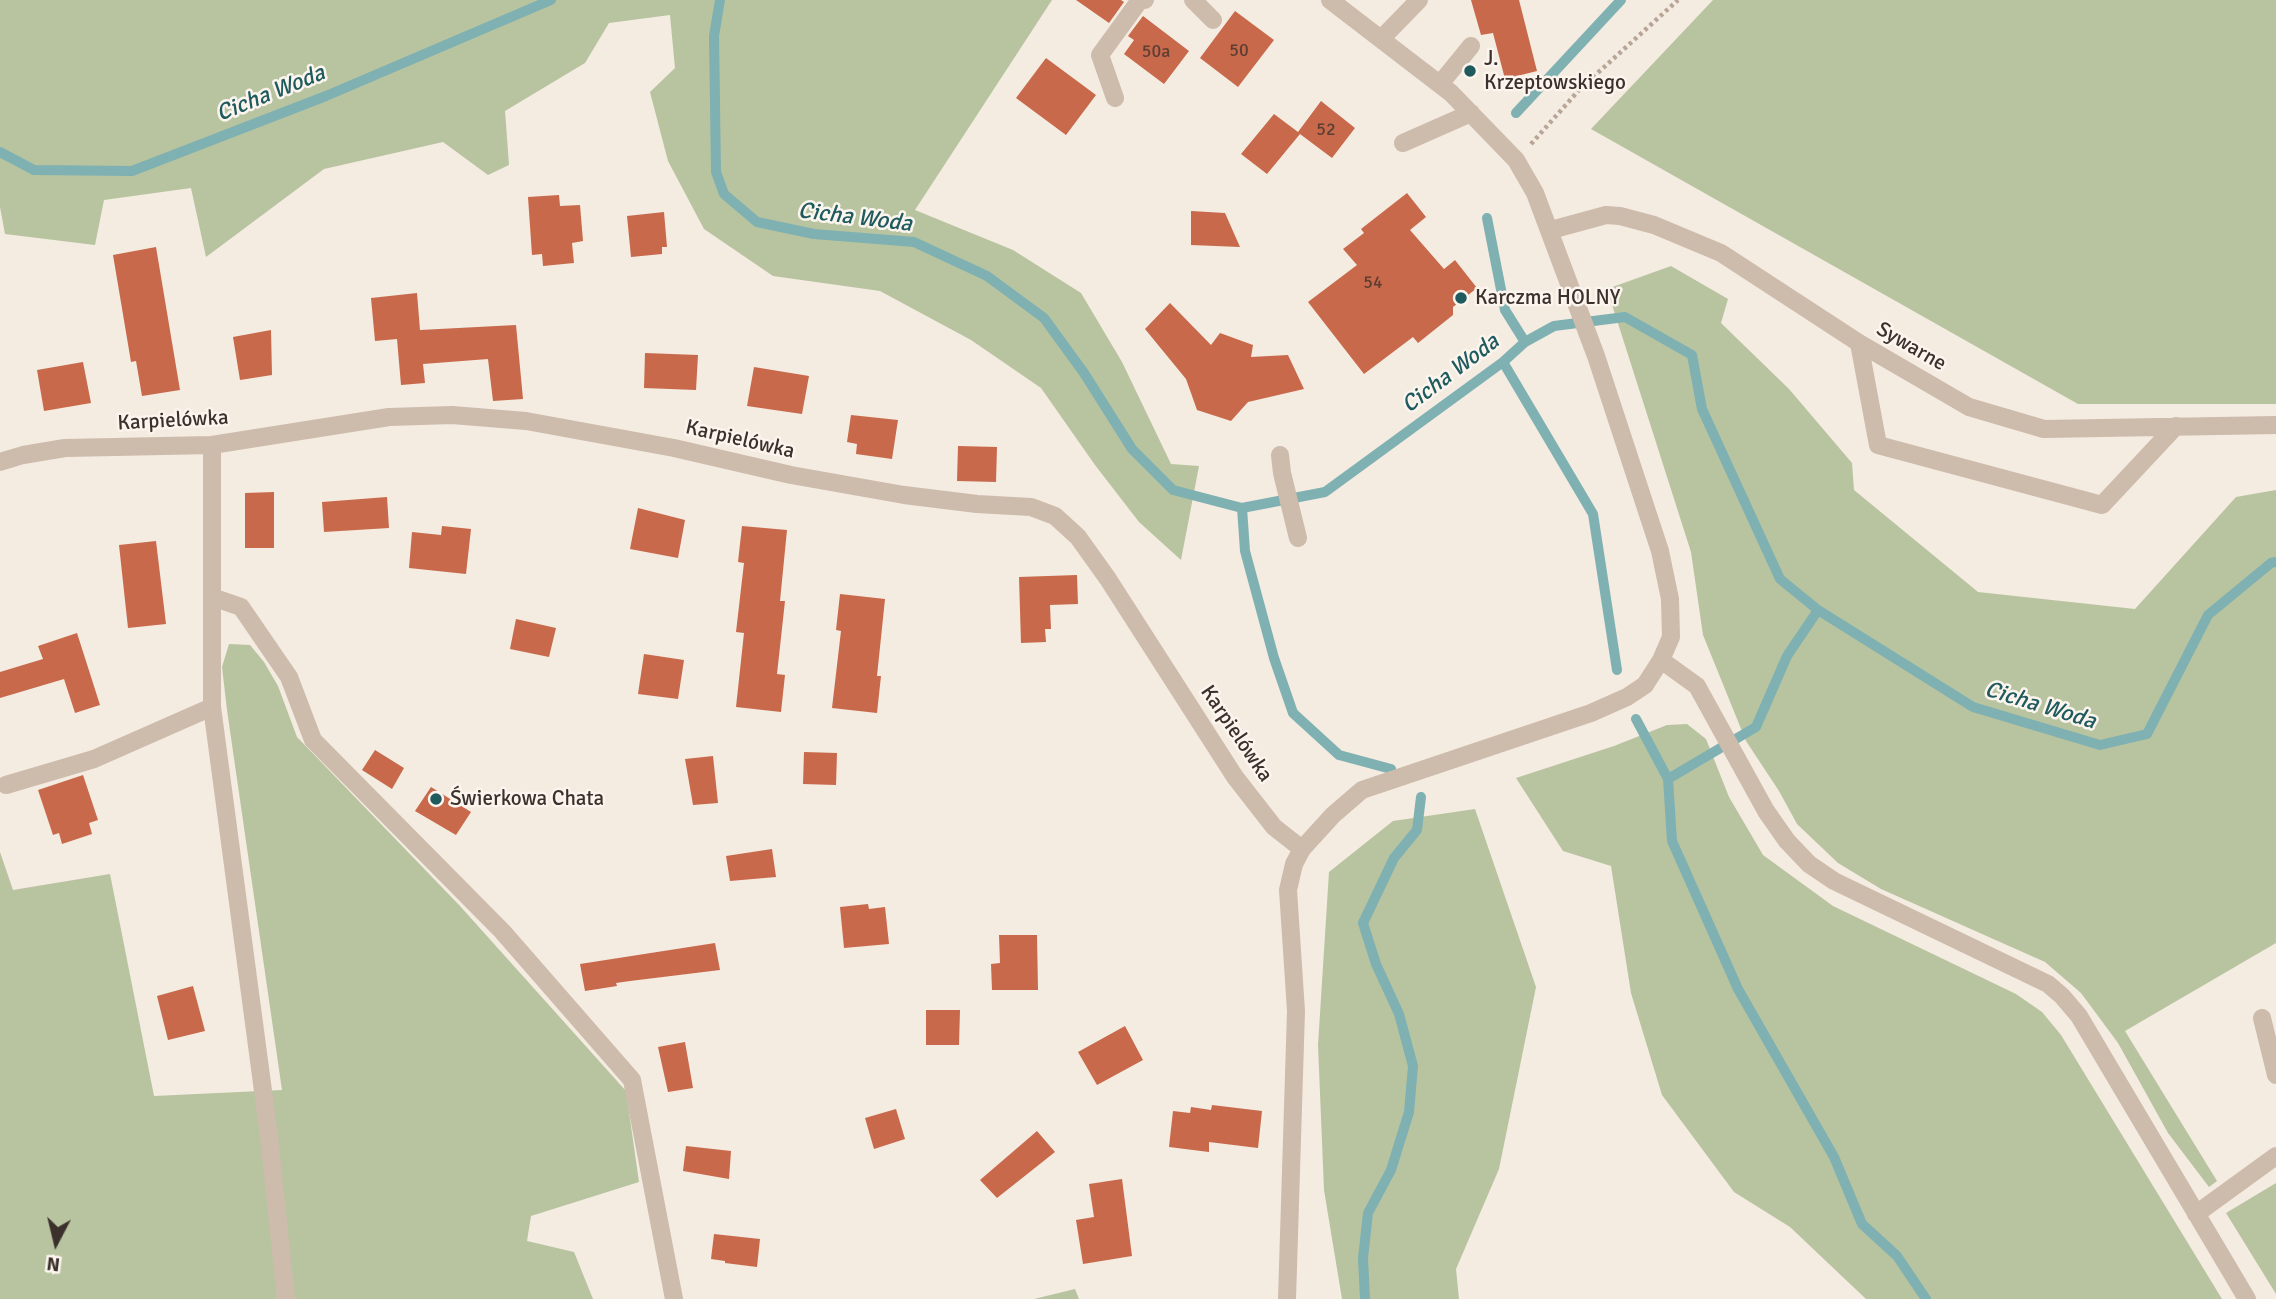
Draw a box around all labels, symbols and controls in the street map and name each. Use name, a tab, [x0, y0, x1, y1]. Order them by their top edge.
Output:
house number: 50	[1229, 40, 1249, 62]
house number: 50a	[1142, 41, 1170, 63]
place label: J. Krzeptowskiego	[1484, 46, 1626, 96]
water label: Cicha Woda	[213, 60, 329, 128]
marker: J. Krzeptowskiego	[1462, 63, 1478, 79]
house number: 52	[1316, 119, 1336, 141]
water label: Cicha Woda	[796, 197, 914, 239]
house number: 54	[1363, 272, 1383, 294]
place label: Karczma HOLNY	[1475, 285, 1620, 311]
marker: Karczma HOLNY	[1453, 290, 1469, 306]
street label: Sywarne	[1872, 317, 1950, 377]
water label: Cicha Woda	[1397, 328, 1505, 420]
street label: Karpielówka	[117, 406, 229, 436]
street label: Karpielówka	[683, 415, 797, 465]
water label: Cicha Woda	[1981, 676, 2099, 736]
street label: Karpielówka	[1194, 681, 1278, 787]
place label: Świerkowa Chata	[450, 786, 604, 812]
marker: Świerkowa Chata	[428, 791, 444, 807]
north arrow	[21, 1208, 91, 1278]
text: N	[45, 1251, 61, 1277]

